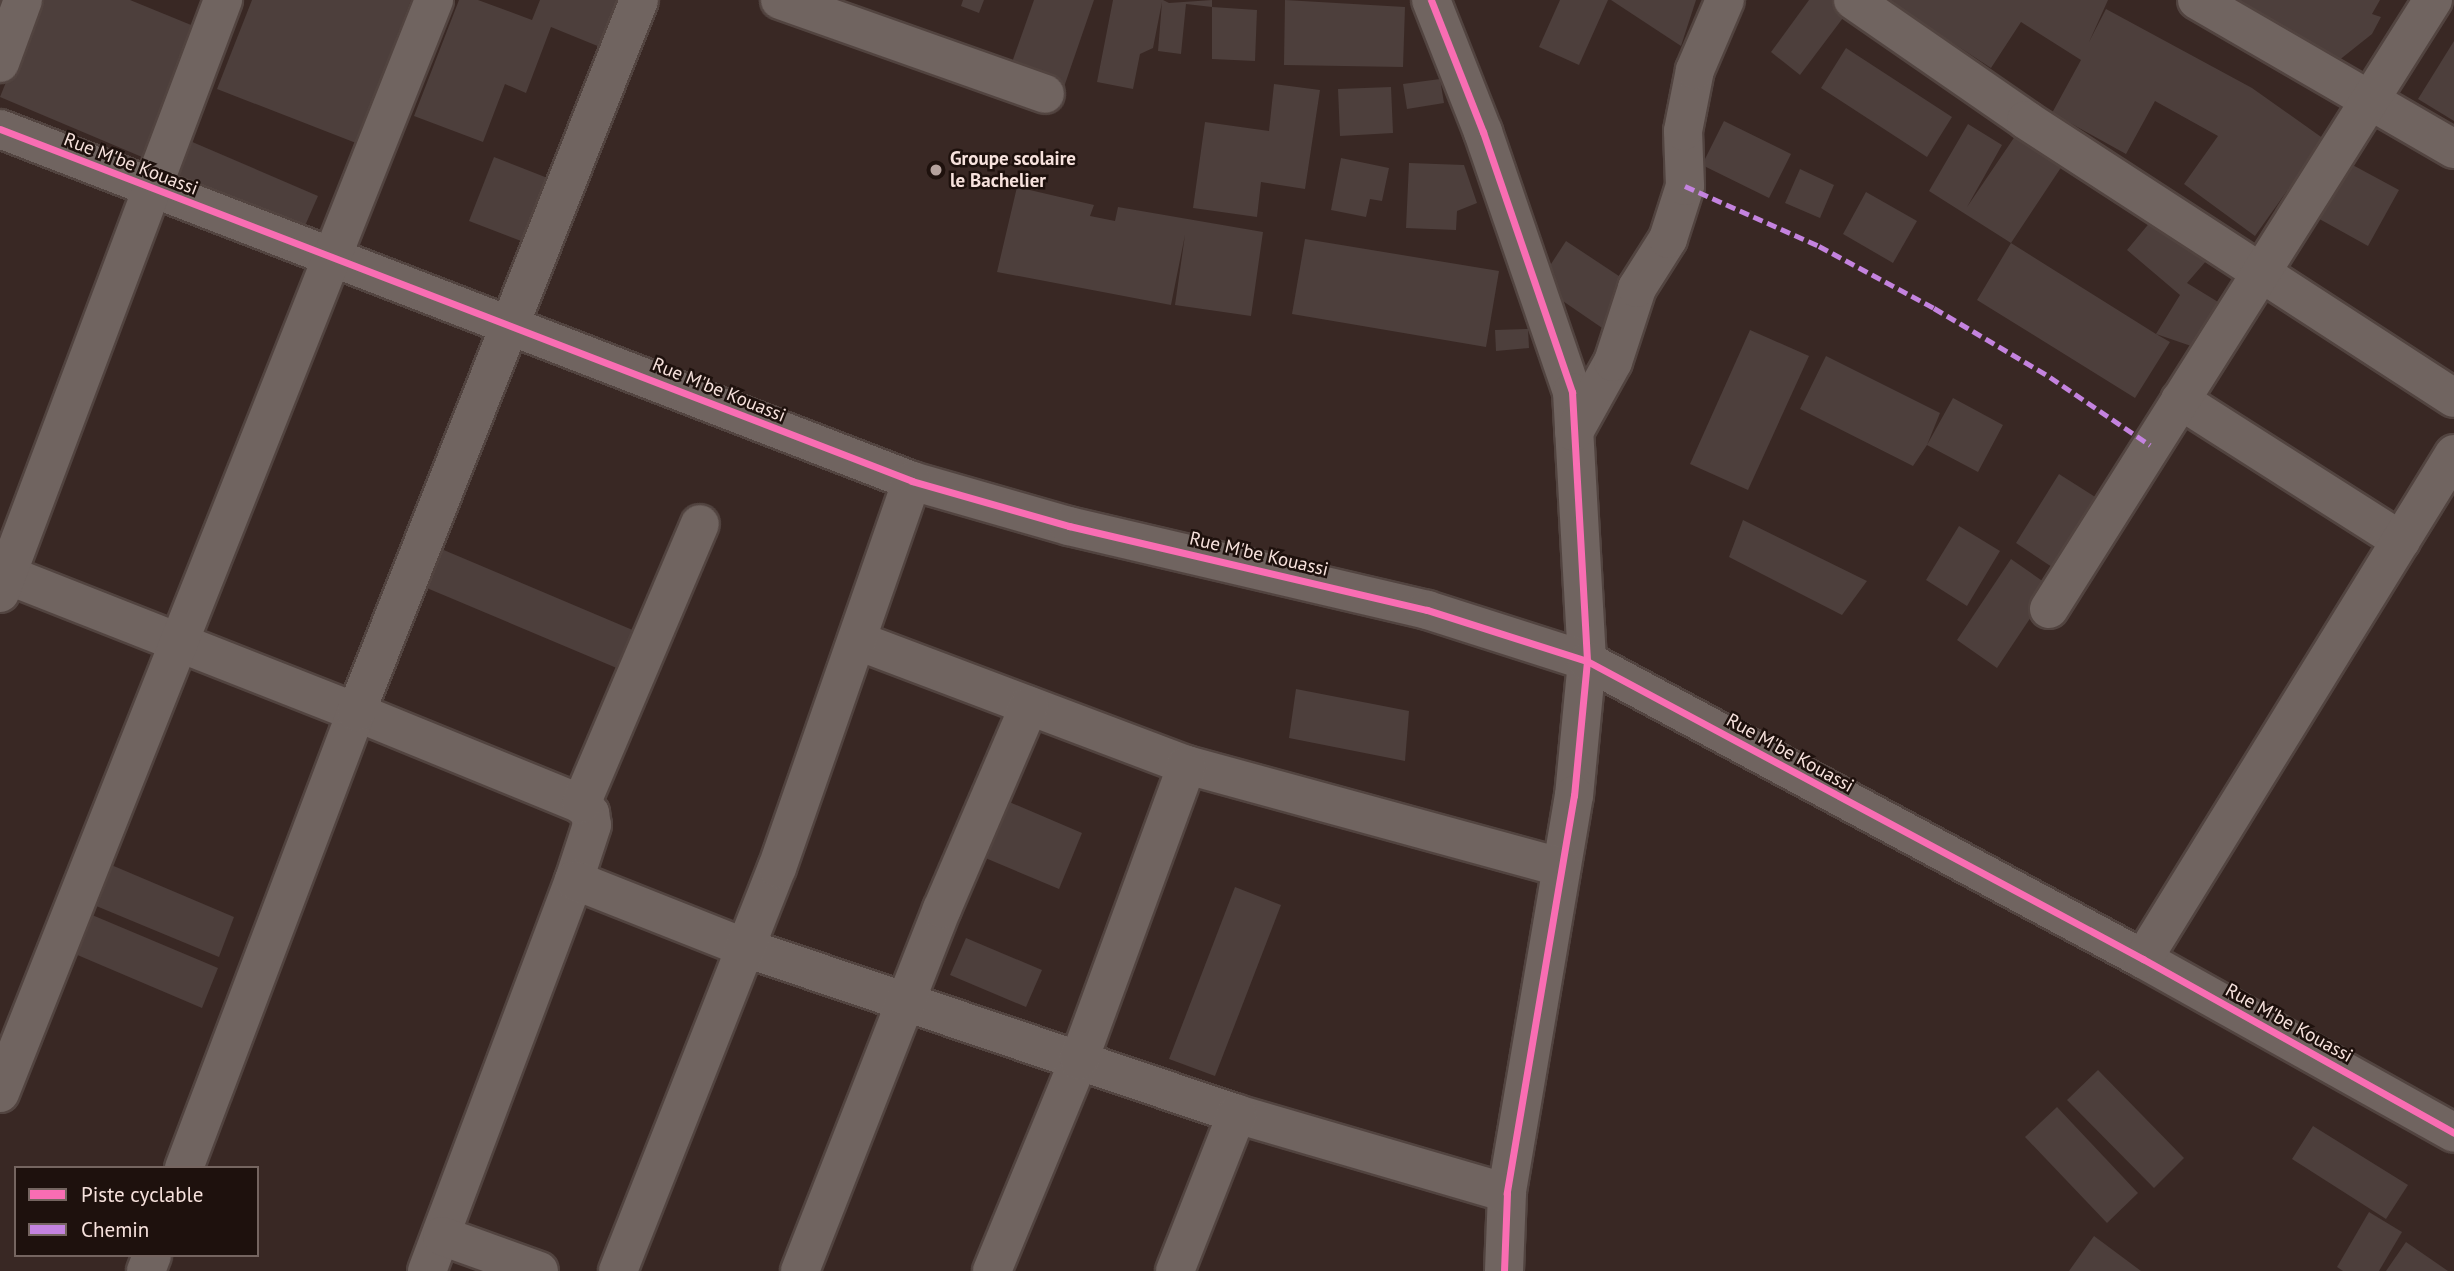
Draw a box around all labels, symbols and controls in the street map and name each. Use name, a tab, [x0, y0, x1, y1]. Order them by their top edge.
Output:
street label: Rue M'be Kouassi	[61, 128, 201, 200]
place label: Groupe scolaire le Bachelier	[950, 148, 1076, 192]
marker: Groupe scolaire le Bachelier	[928, 162, 944, 178]
street label: Rue M'be Kouassi	[649, 353, 789, 427]
street label: Rue M'be Kouassi	[1187, 527, 1331, 581]
street label: Rue M'be Kouassi	[1722, 709, 1858, 797]
street label: Rue M'be Kouassi	[2221, 979, 2357, 1067]
legend	[14, 1166, 259, 1257]
text: Piste cyclable	[81, 1181, 203, 1208]
text: Chemin	[81, 1216, 149, 1243]

